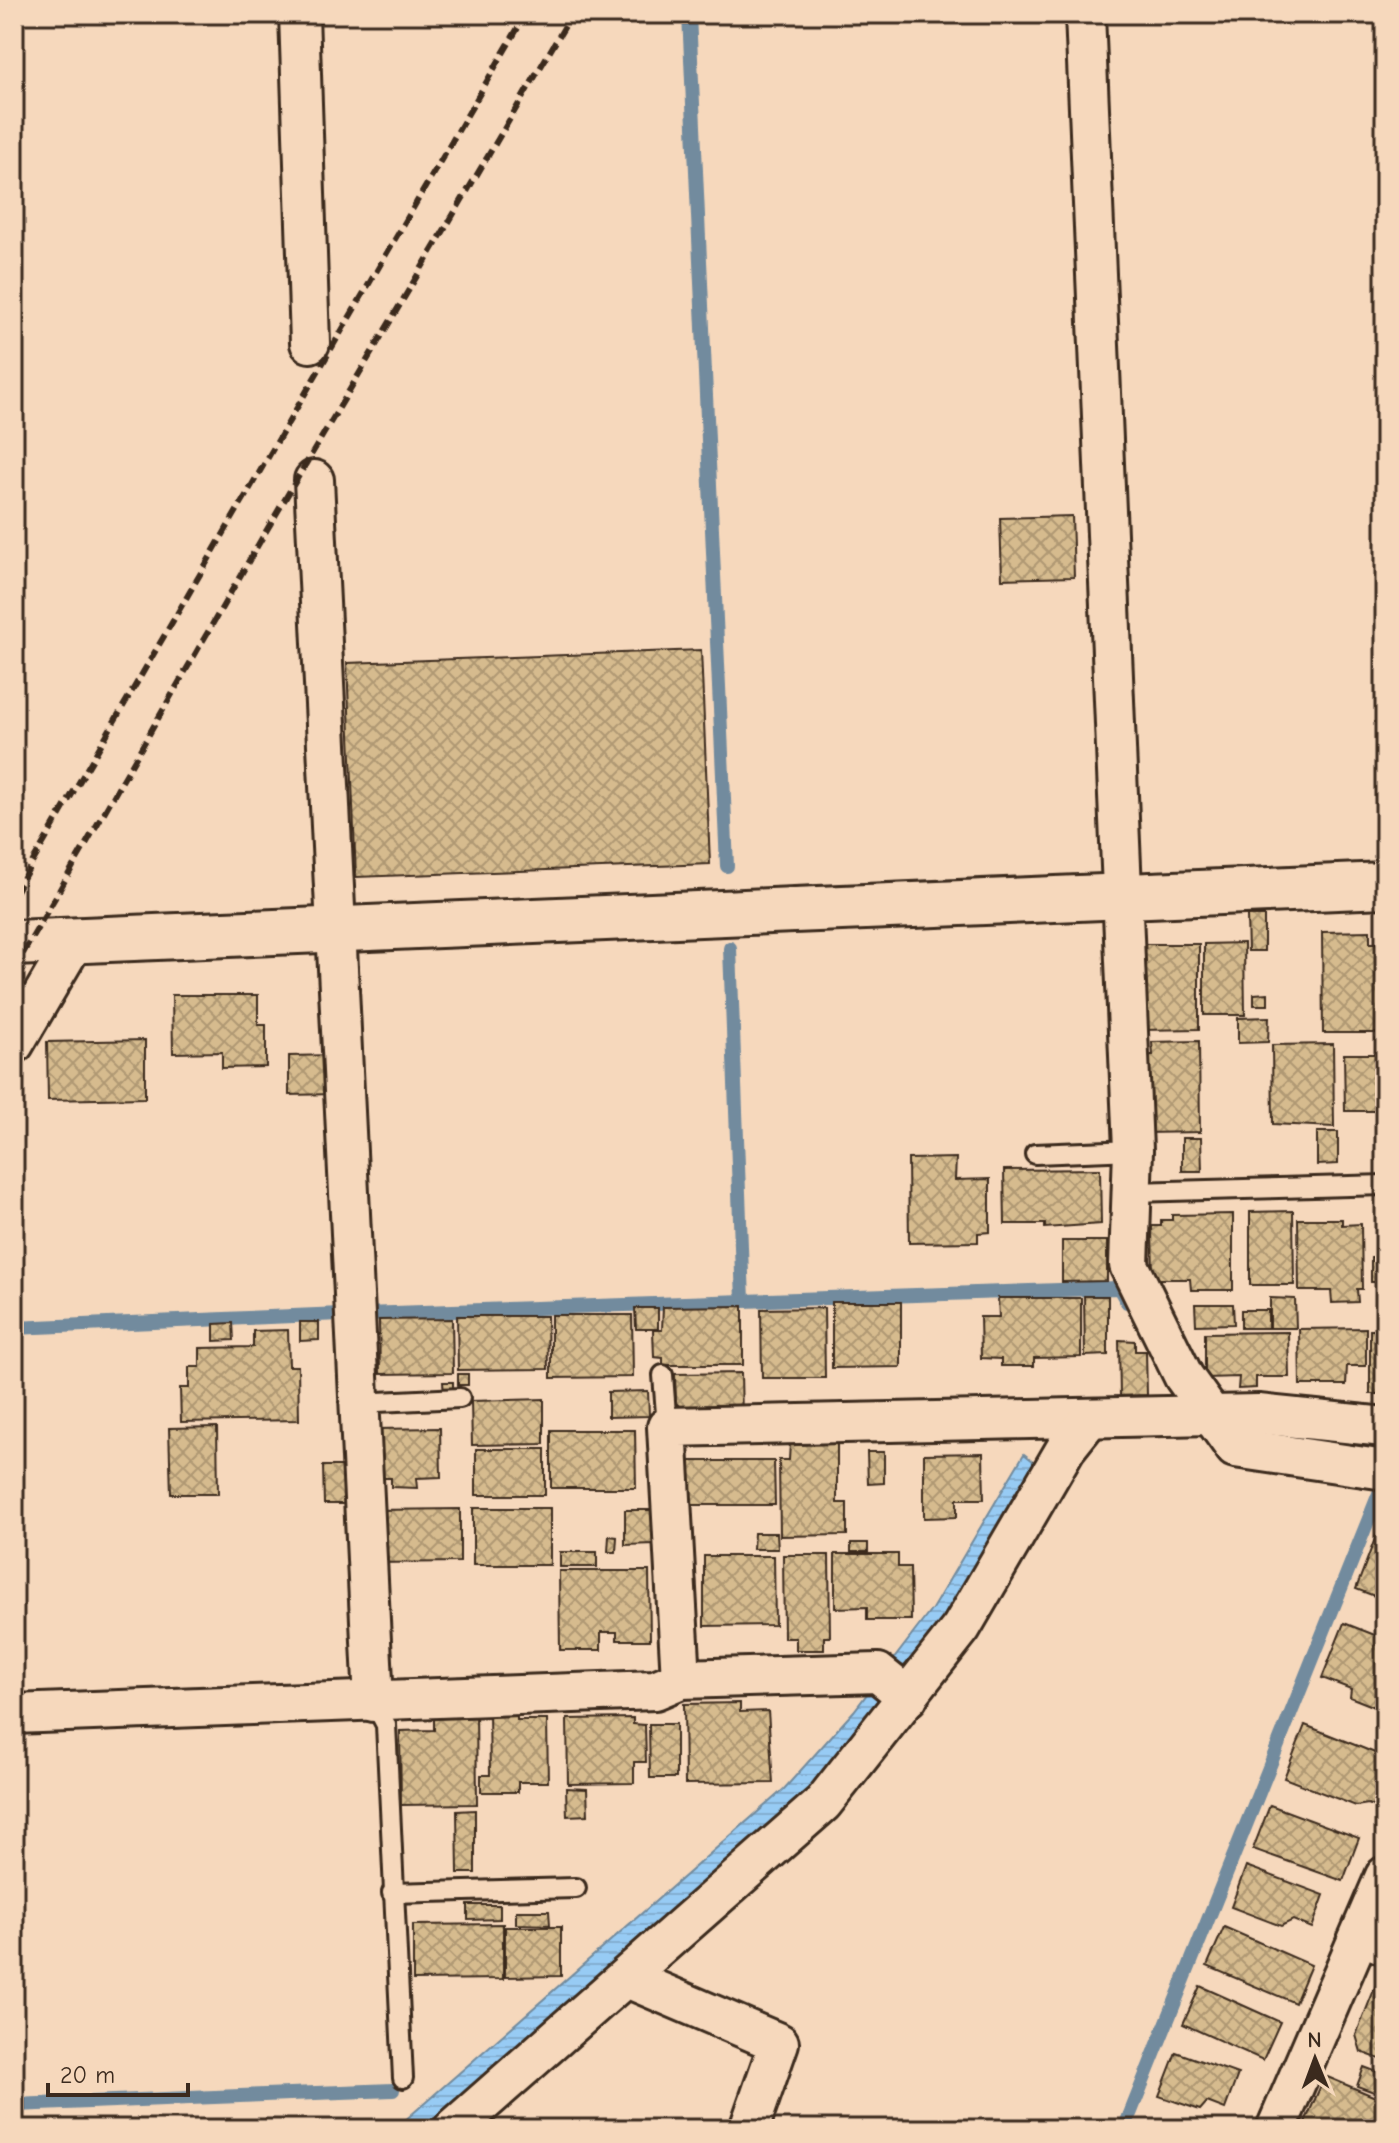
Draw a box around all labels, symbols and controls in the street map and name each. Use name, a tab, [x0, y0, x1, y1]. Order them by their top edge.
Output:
north arrow	[1275, 2019, 1355, 2099]
text: N	[1307, 2027, 1322, 2053]
scale bar	[48, 2047, 188, 2097]
text: 20 m	[60, 2061, 115, 2089]

